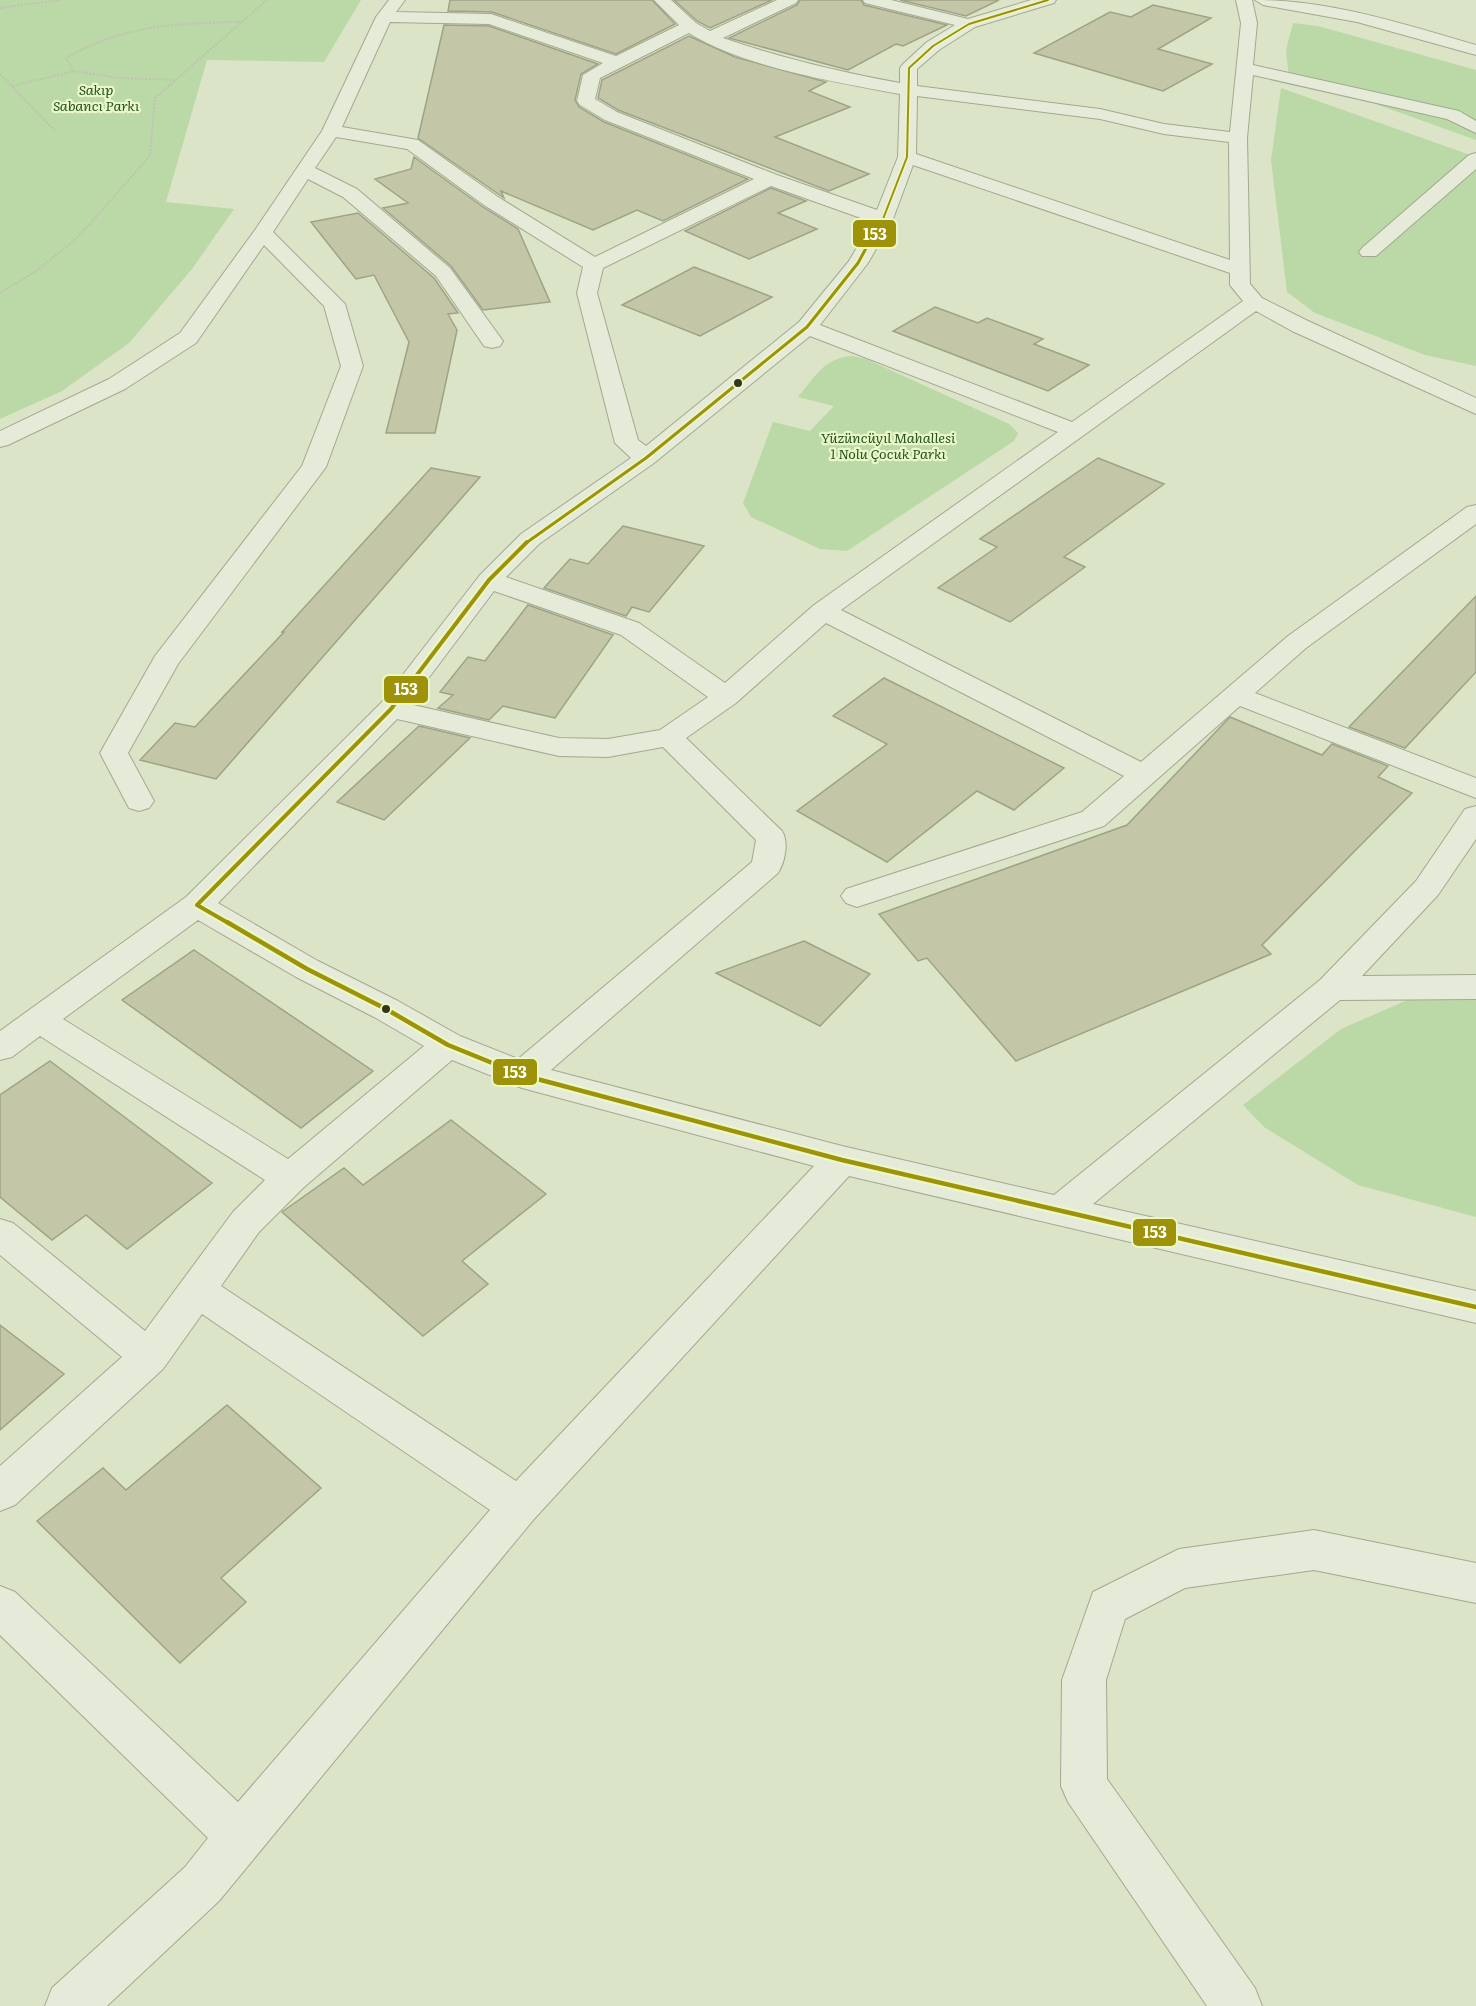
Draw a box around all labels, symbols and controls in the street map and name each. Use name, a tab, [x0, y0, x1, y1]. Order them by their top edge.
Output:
park label: Sakıp Sabancı Parkı	[53, 79, 140, 115]
line badge: 153	[852, 219, 897, 248]
text: 153	[863, 221, 887, 245]
unlabelled marker	[732, 377, 744, 389]
park label: Yüzüncüyıl Mahallesi 1 Nolu Çocuk Parkı	[821, 427, 956, 463]
line badge: 153	[383, 675, 429, 704]
text: 153	[394, 676, 418, 700]
unlabelled marker	[380, 1003, 392, 1015]
line badge: 153	[492, 1058, 538, 1086]
text: 153	[503, 1059, 527, 1083]
line badge: 153	[1132, 1218, 1177, 1247]
text: 153	[1143, 1219, 1167, 1243]

